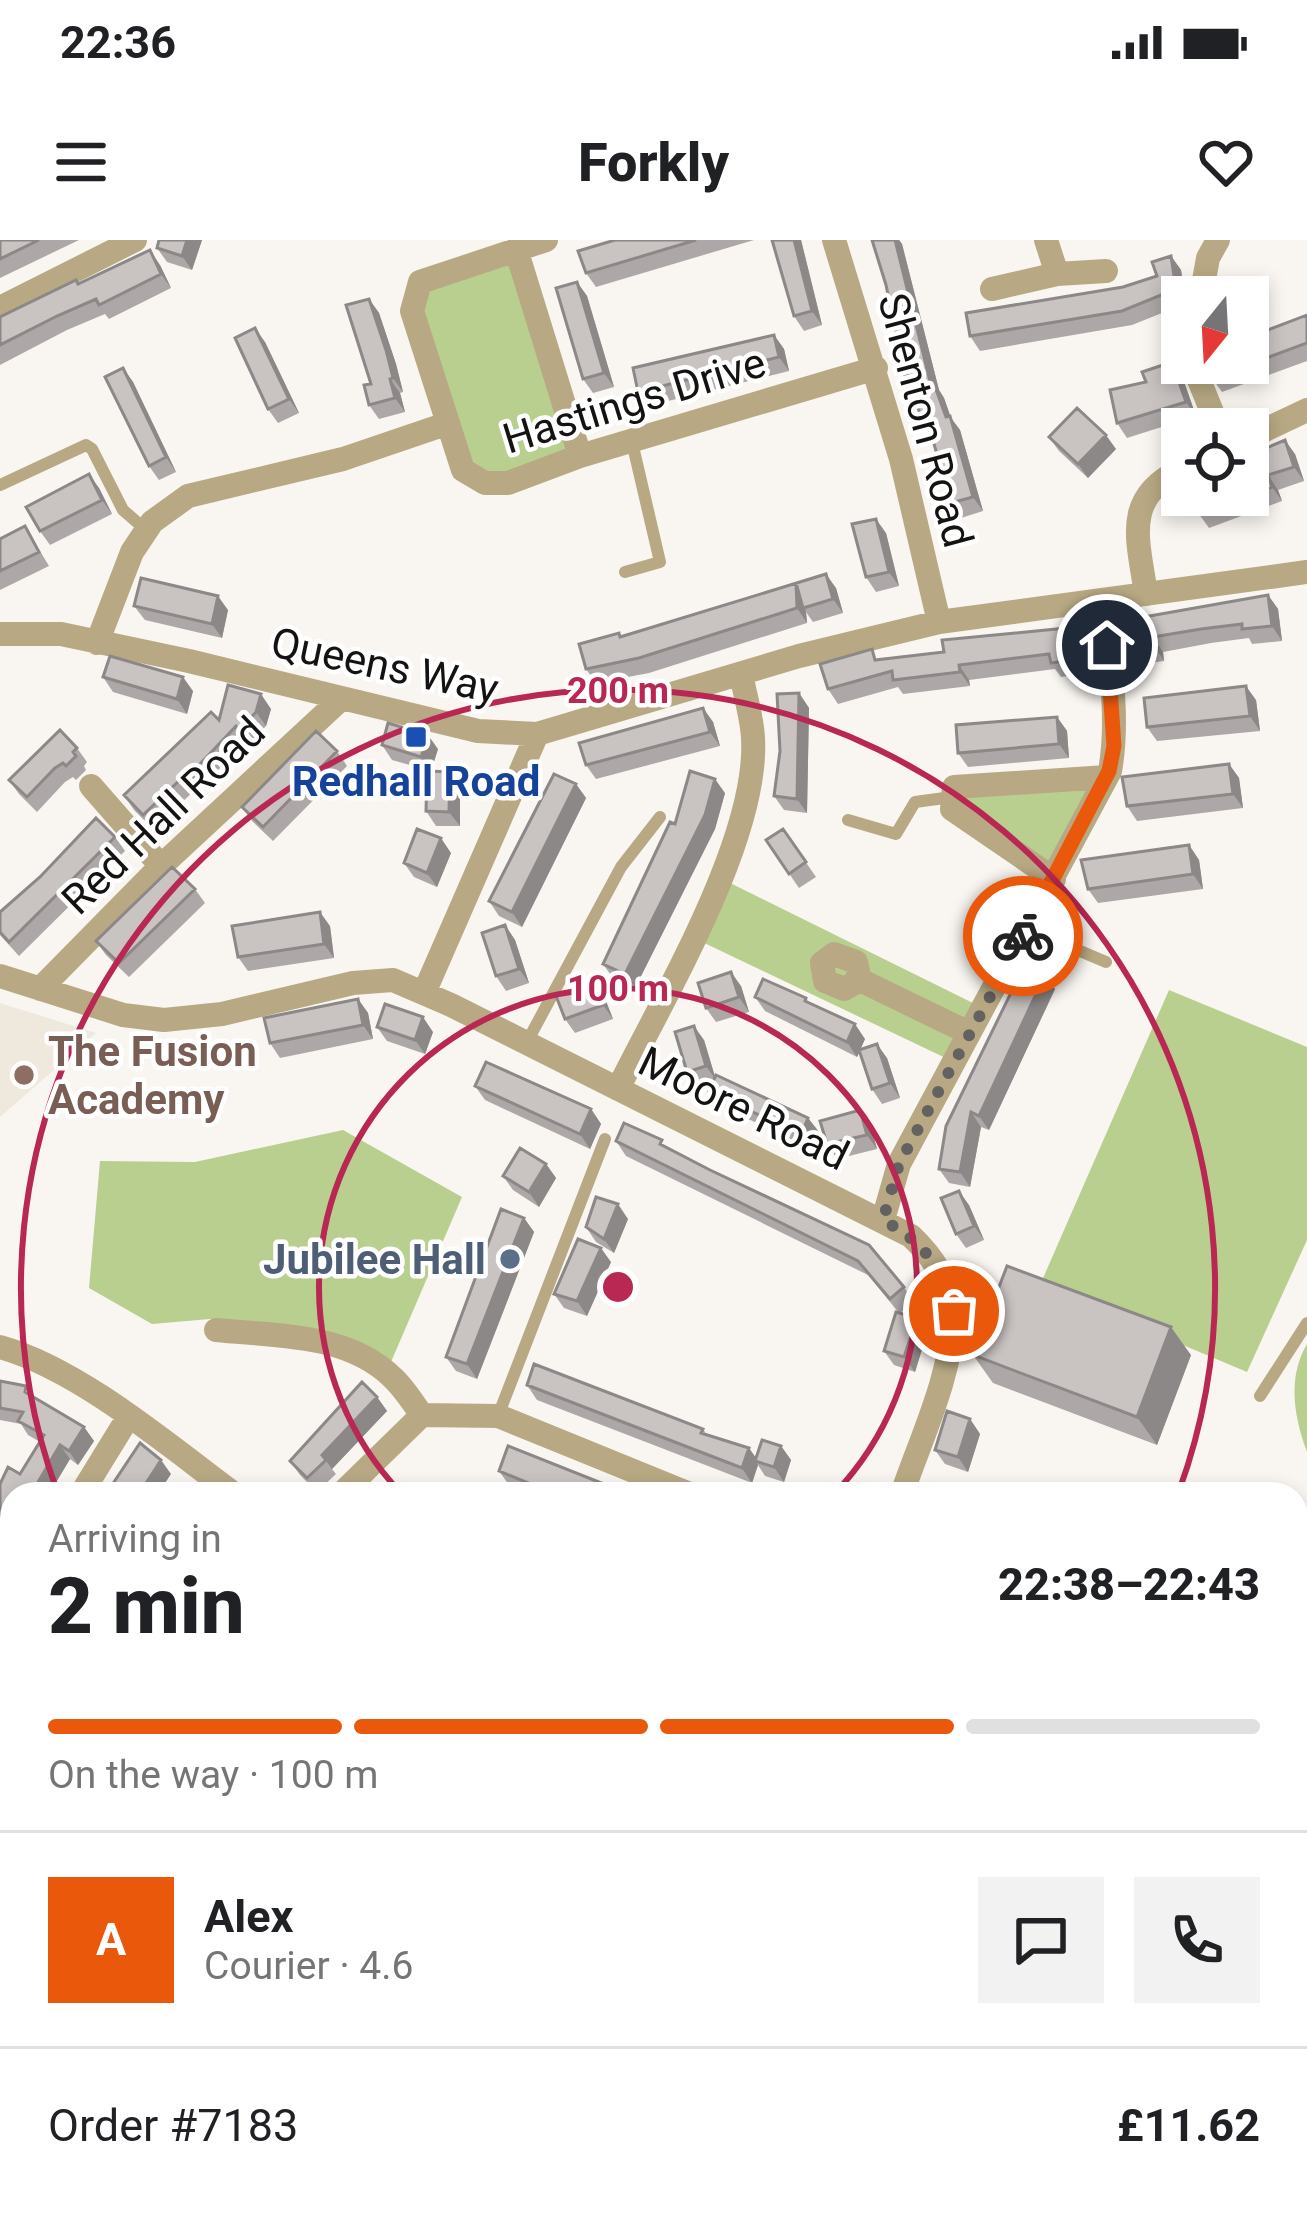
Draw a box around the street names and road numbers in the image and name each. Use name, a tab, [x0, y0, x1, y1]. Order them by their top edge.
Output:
street label: Shenton Road	[868, 288, 983, 552]
street label: Hastings Drive	[497, 337, 771, 464]
street label: Queens Way	[267, 618, 503, 713]
street label: Red Hall Road	[52, 707, 275, 924]
street label: Moore Road	[631, 1037, 857, 1180]

